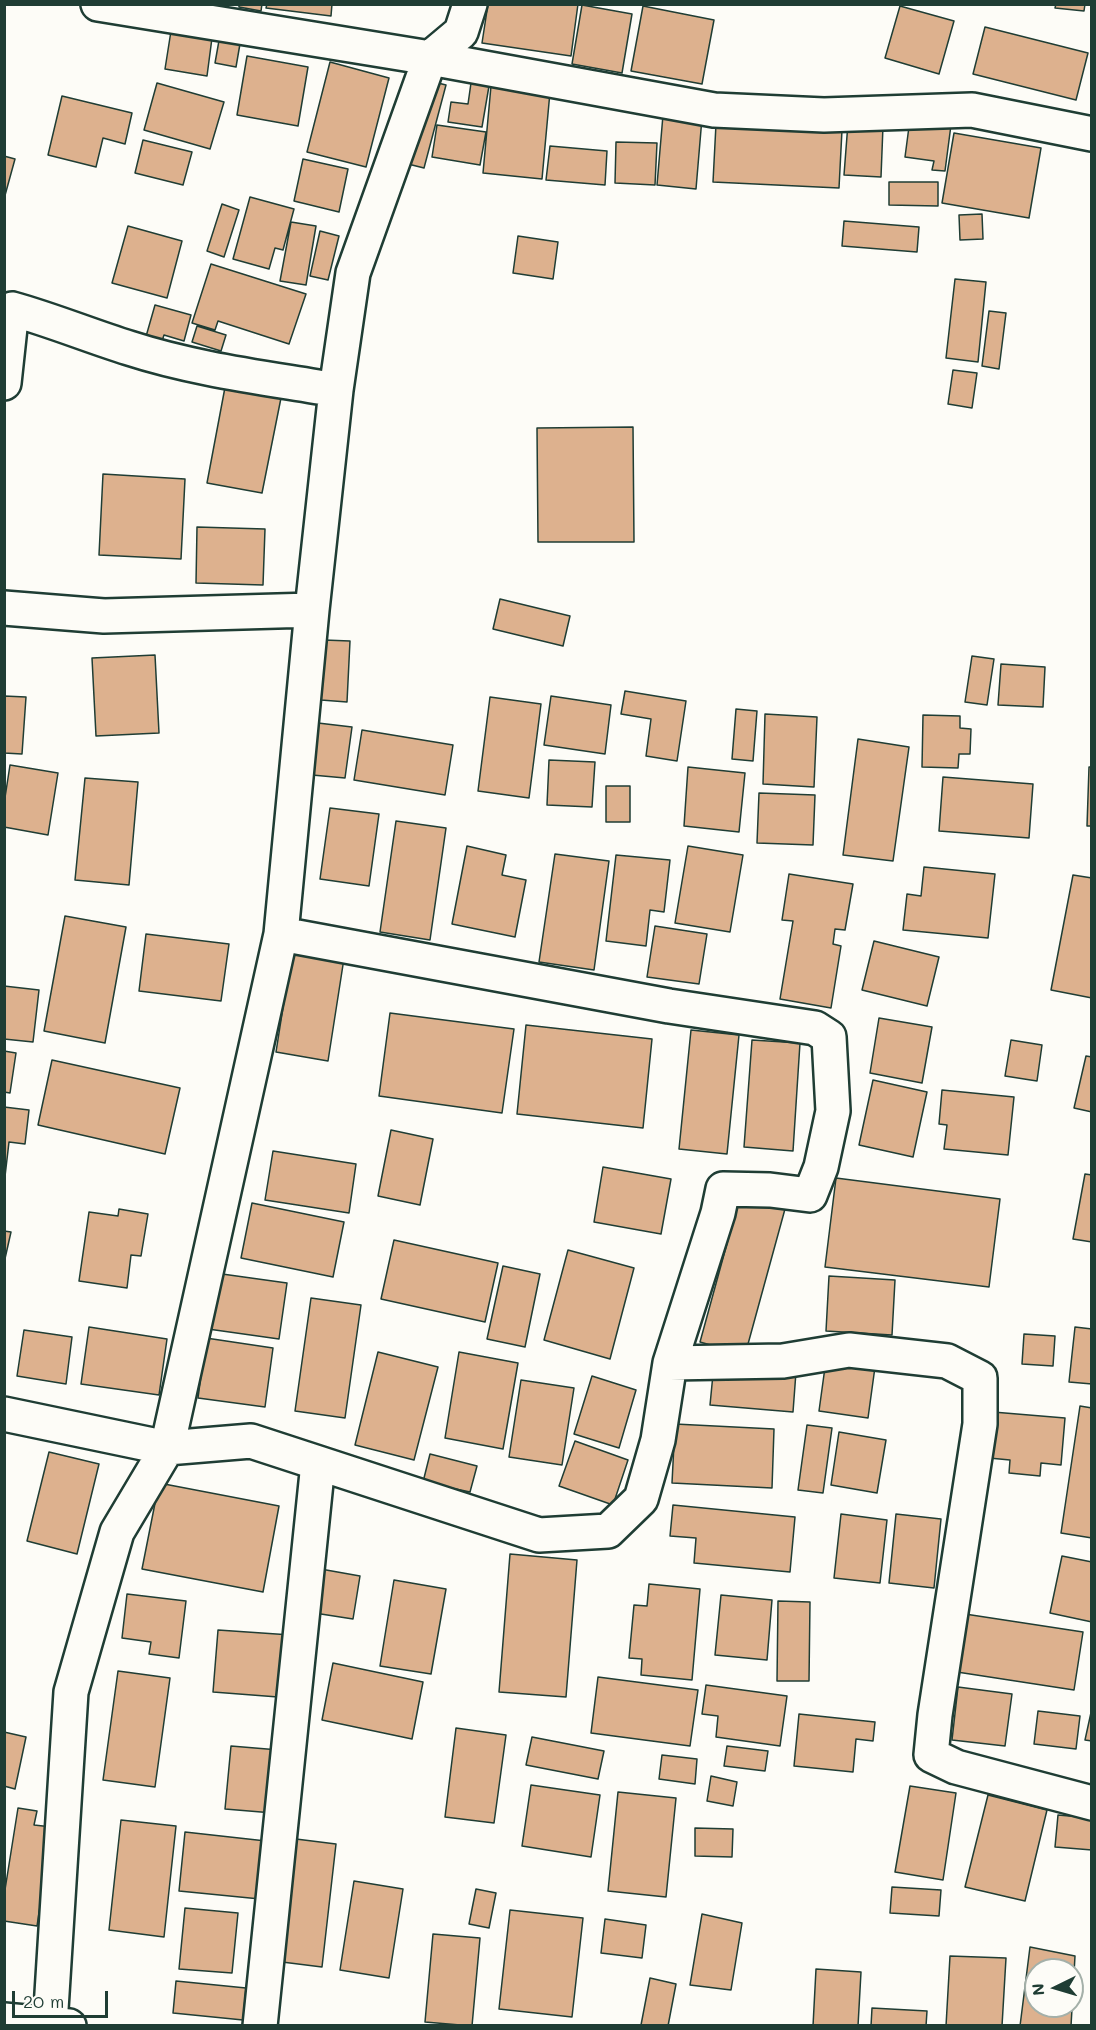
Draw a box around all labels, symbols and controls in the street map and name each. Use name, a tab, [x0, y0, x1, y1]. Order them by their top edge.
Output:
north arrow	[1024, 1958, 1084, 2018]
scale bar	[15, 1979, 111, 2017]
text: N	[1027, 1982, 1049, 1996]
text: 20 m	[23, 1989, 64, 2013]

